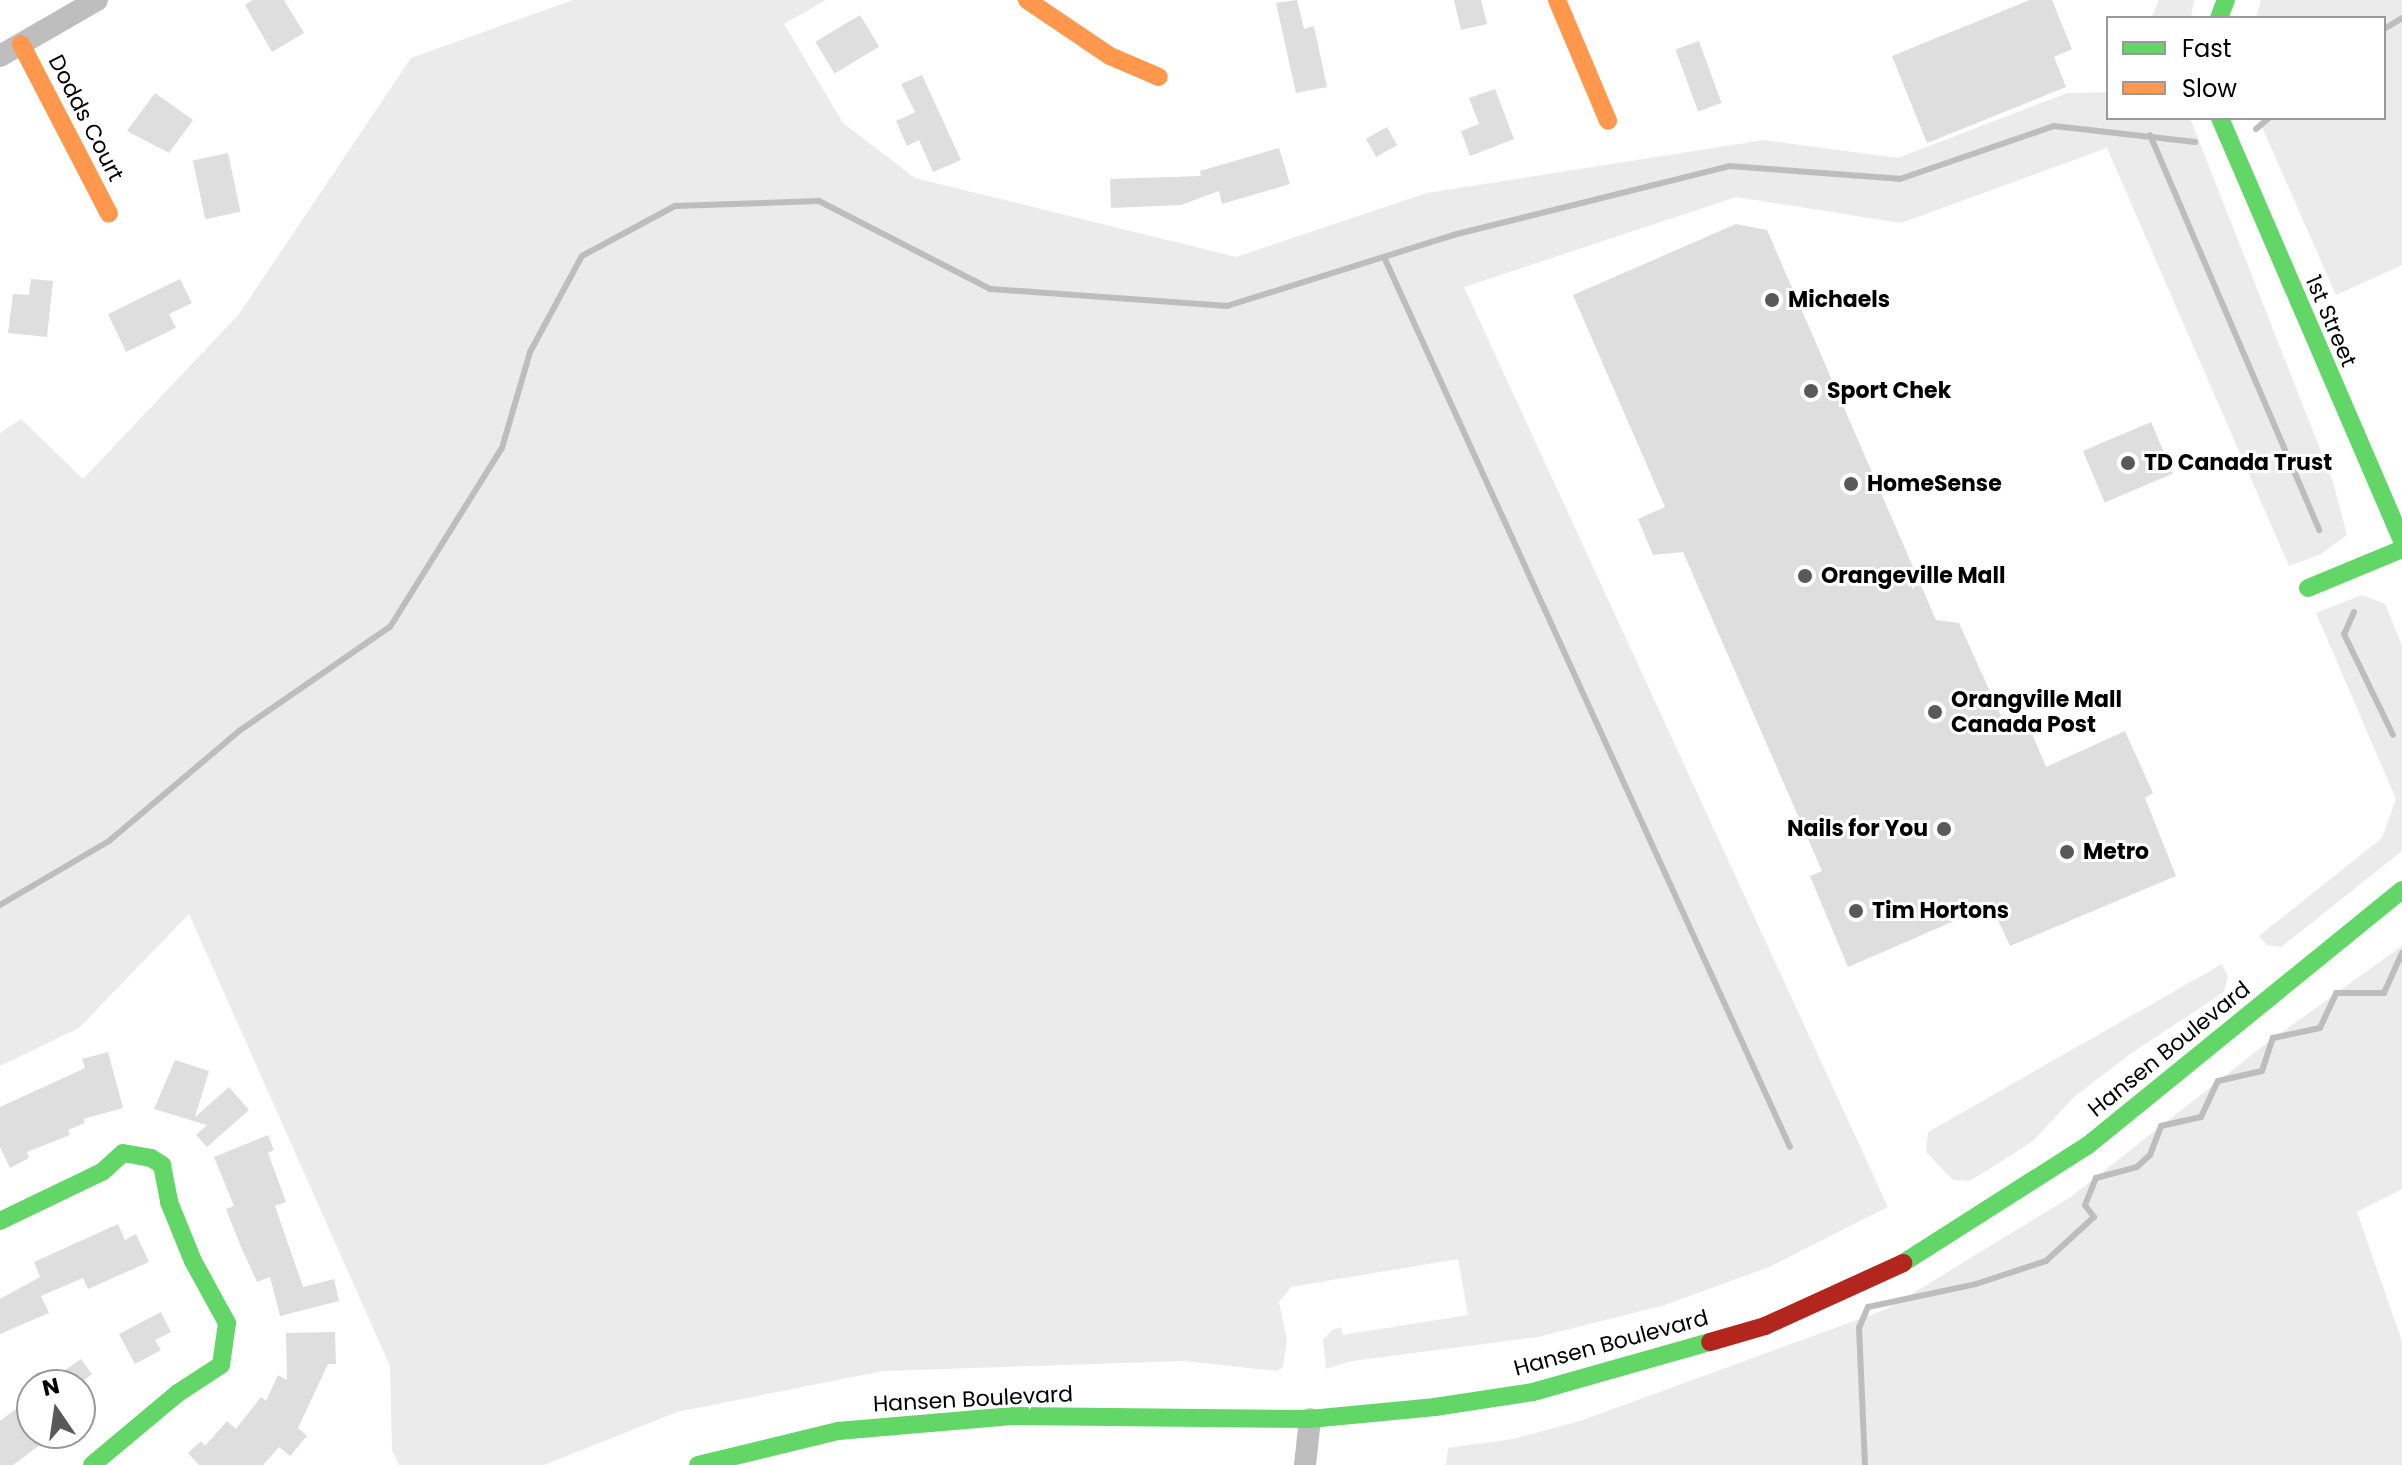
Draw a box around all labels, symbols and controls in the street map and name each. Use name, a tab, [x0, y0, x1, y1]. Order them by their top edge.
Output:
legend	[2106, 16, 2386, 120]
text: Fast	[2182, 32, 2232, 65]
street label: Dodds Court	[43, 50, 129, 186]
text: Slow	[2182, 72, 2237, 105]
street label: 1st Street	[2300, 271, 2362, 371]
place label: Michaels	[1788, 287, 1890, 313]
marker: Michaels	[1763, 291, 1781, 309]
place label: Sport Chek	[1827, 378, 1951, 404]
marker: Sport Chek	[1802, 382, 1820, 400]
place label: TD Canada Trust	[2144, 450, 2332, 476]
marker: TD Canada Trust	[2119, 454, 2137, 472]
place label: HomeSense	[1867, 471, 2002, 497]
marker: HomeSense	[1842, 475, 1860, 493]
place label: Orangeville Mall	[1821, 563, 2006, 589]
marker: Orangeville Mall	[1796, 567, 1814, 585]
place label: Orangville Mall Canada Post	[1951, 686, 2122, 738]
marker: Orangville Mall Canada Post	[1926, 703, 1944, 721]
place label: Nails for You	[1787, 816, 1928, 842]
marker: Nails for You	[1935, 820, 1953, 838]
place label: Metro	[2083, 839, 2149, 865]
marker: Metro	[2058, 843, 2076, 861]
place label: Tim Hortons	[1872, 898, 2009, 924]
marker: Tim Hortons	[1847, 902, 1865, 920]
street label: Hansen Boulevard	[2083, 976, 2255, 1122]
street label: Hansen Boulevard	[1511, 1304, 1711, 1382]
north arrow	[16, 1369, 96, 1449]
text: N	[39, 1370, 62, 1404]
street label: Hansen Boulevard	[872, 1381, 1074, 1417]

